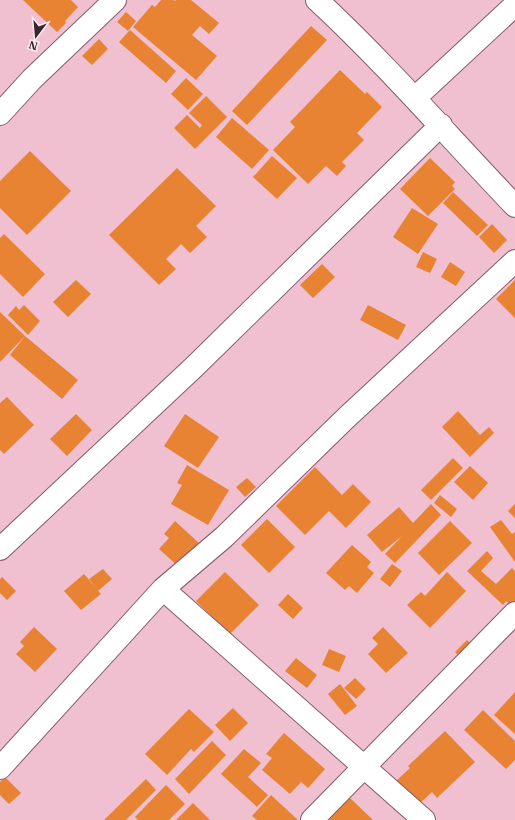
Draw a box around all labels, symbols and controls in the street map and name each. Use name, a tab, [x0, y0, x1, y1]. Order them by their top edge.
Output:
north arrow	[16, 16, 56, 56]
text: N	[27, 38, 39, 54]

